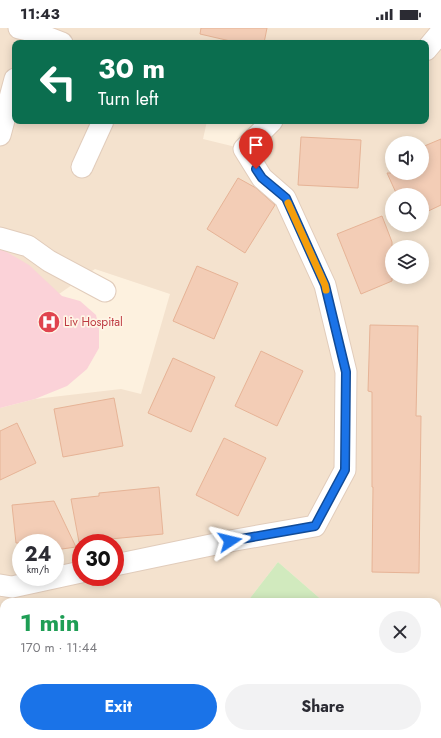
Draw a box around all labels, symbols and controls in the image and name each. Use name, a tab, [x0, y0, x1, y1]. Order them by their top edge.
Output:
text: 11:43	[20, 3, 60, 25]
text: 30 m	[98, 48, 165, 89]
icon: left	[32, 56, 84, 108]
text: Turn left	[98, 86, 158, 112]
pin	[239, 128, 273, 169]
icon: arrive	[245, 134, 267, 156]
map controls	[385, 136, 429, 284]
button: sound	[385, 136, 429, 180]
button: search	[385, 188, 429, 232]
button: layers	[385, 240, 429, 284]
hospital icon: Liv Hospital	[36, 309, 62, 335]
place label: Liv Hospital	[64, 313, 123, 331]
position arrow	[209, 520, 251, 562]
speed limit sign: 30	[72, 534, 124, 586]
text: 24	[24, 540, 52, 569]
text: km/h	[27, 562, 49, 577]
text: 1 min	[20, 605, 80, 640]
button: close	[379, 611, 421, 653]
text: 170 m · 11:44	[20, 638, 97, 657]
button: Exit	[20, 684, 217, 730]
button: Share	[225, 684, 421, 730]

